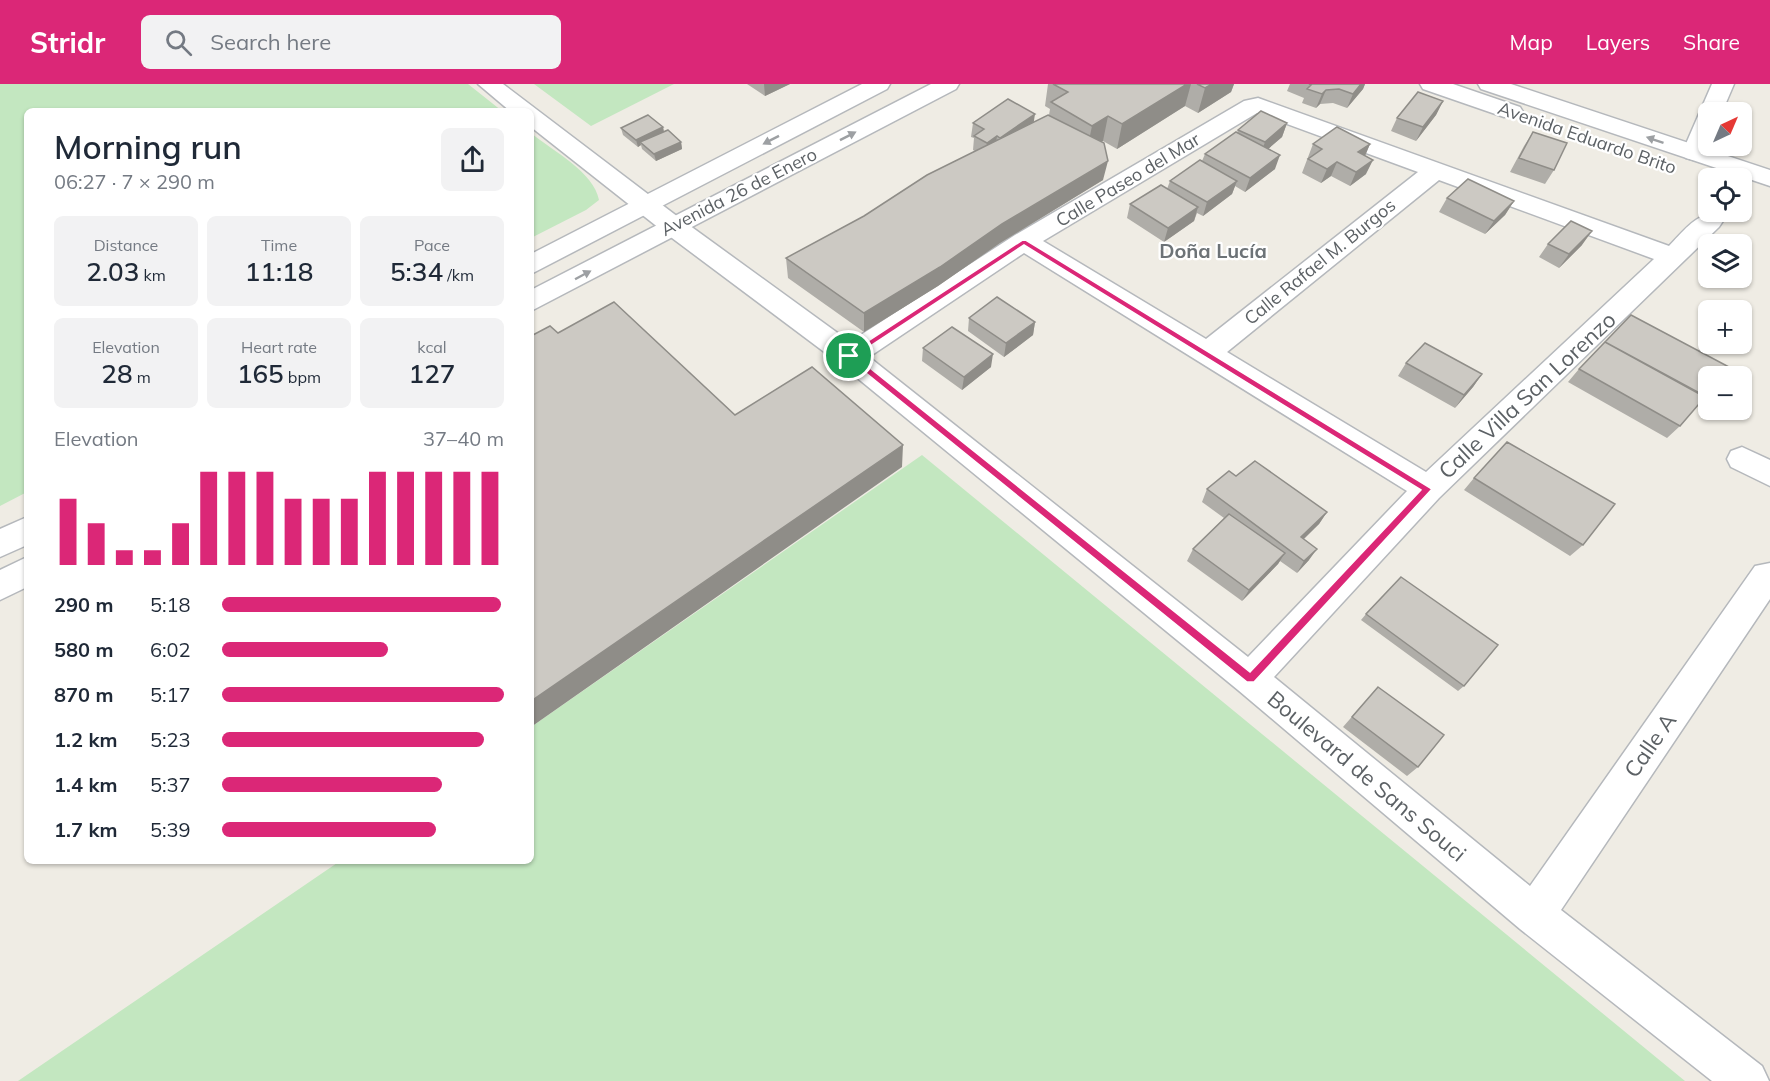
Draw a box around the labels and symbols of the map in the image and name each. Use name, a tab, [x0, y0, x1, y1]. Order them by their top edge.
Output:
street label: Avenida Eduardo Brito	[1495, 96, 1679, 179]
north arrow	[1698, 102, 1752, 156]
street label: Calle Paseo del Mar	[1052, 127, 1204, 232]
one-way arrow	[840, 131, 857, 140]
one-way arrow	[1646, 134, 1664, 144]
one-way arrow	[762, 135, 779, 145]
street label: Avenida 26 de Enero	[657, 142, 821, 241]
street label: Calle Rafael M. Burgos	[1239, 193, 1400, 330]
district label: Doña Lucía	[1159, 238, 1267, 263]
one-way arrow	[574, 270, 591, 280]
street label: Calle Villa San Lorenzo	[1432, 305, 1622, 485]
pin	[823, 330, 874, 381]
street label: Boulevard de Sans Souci	[1262, 685, 1472, 867]
street label: Calle A	[1618, 707, 1682, 783]

